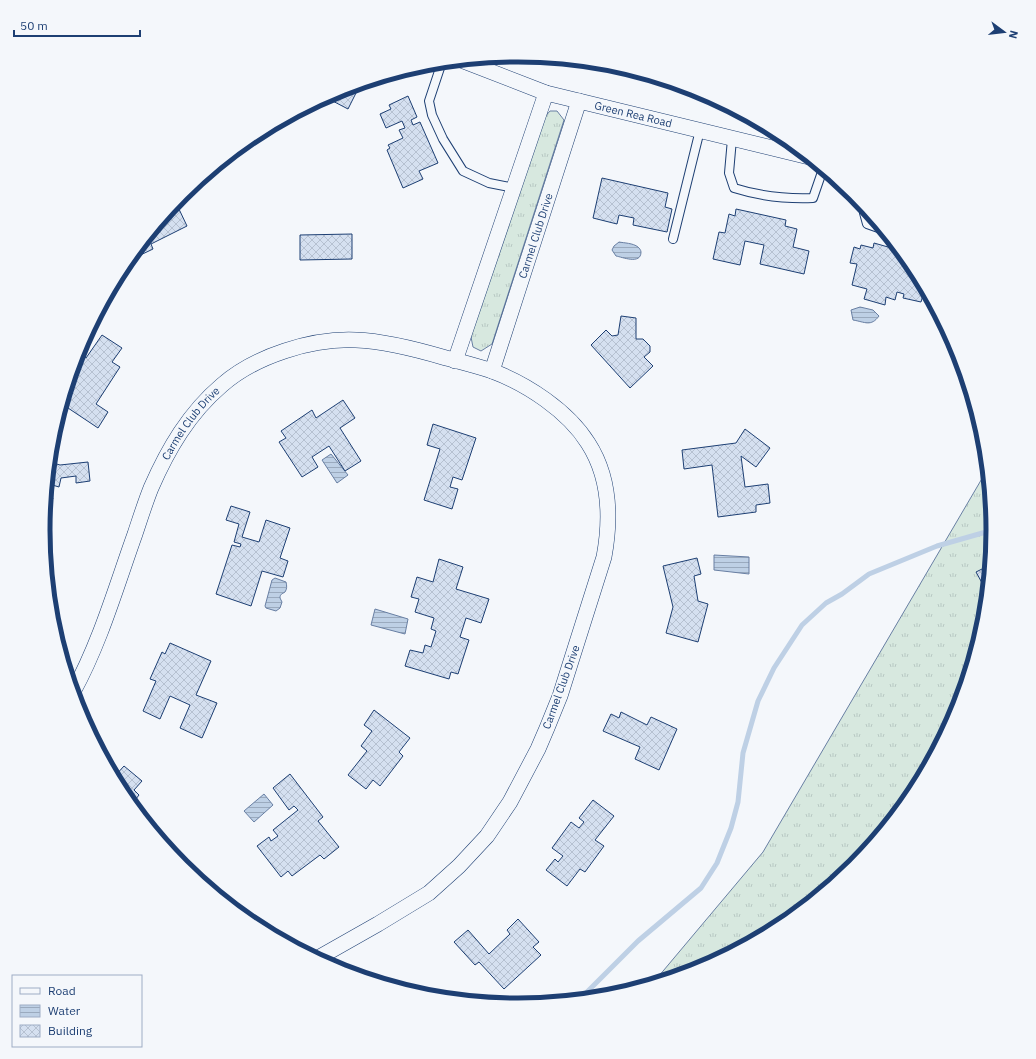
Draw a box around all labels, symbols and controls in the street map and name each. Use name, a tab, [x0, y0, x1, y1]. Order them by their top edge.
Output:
scale bar	[14, 12, 140, 38]
north arrow	[984, 12, 1024, 52]
text: 50 m	[20, 18, 48, 33]
text: N	[1006, 29, 1021, 40]
street label: Green Rea Road	[593, 98, 673, 130]
street label: Carmel Club Drive	[515, 191, 556, 280]
street label: Carmel Club Drive	[159, 383, 223, 462]
street label: Carmel Club Drive	[539, 643, 583, 731]
legend	[12, 975, 142, 1047]
text: Road	[48, 983, 76, 998]
text: Water	[48, 1003, 81, 1018]
text: Building	[48, 1023, 93, 1038]

